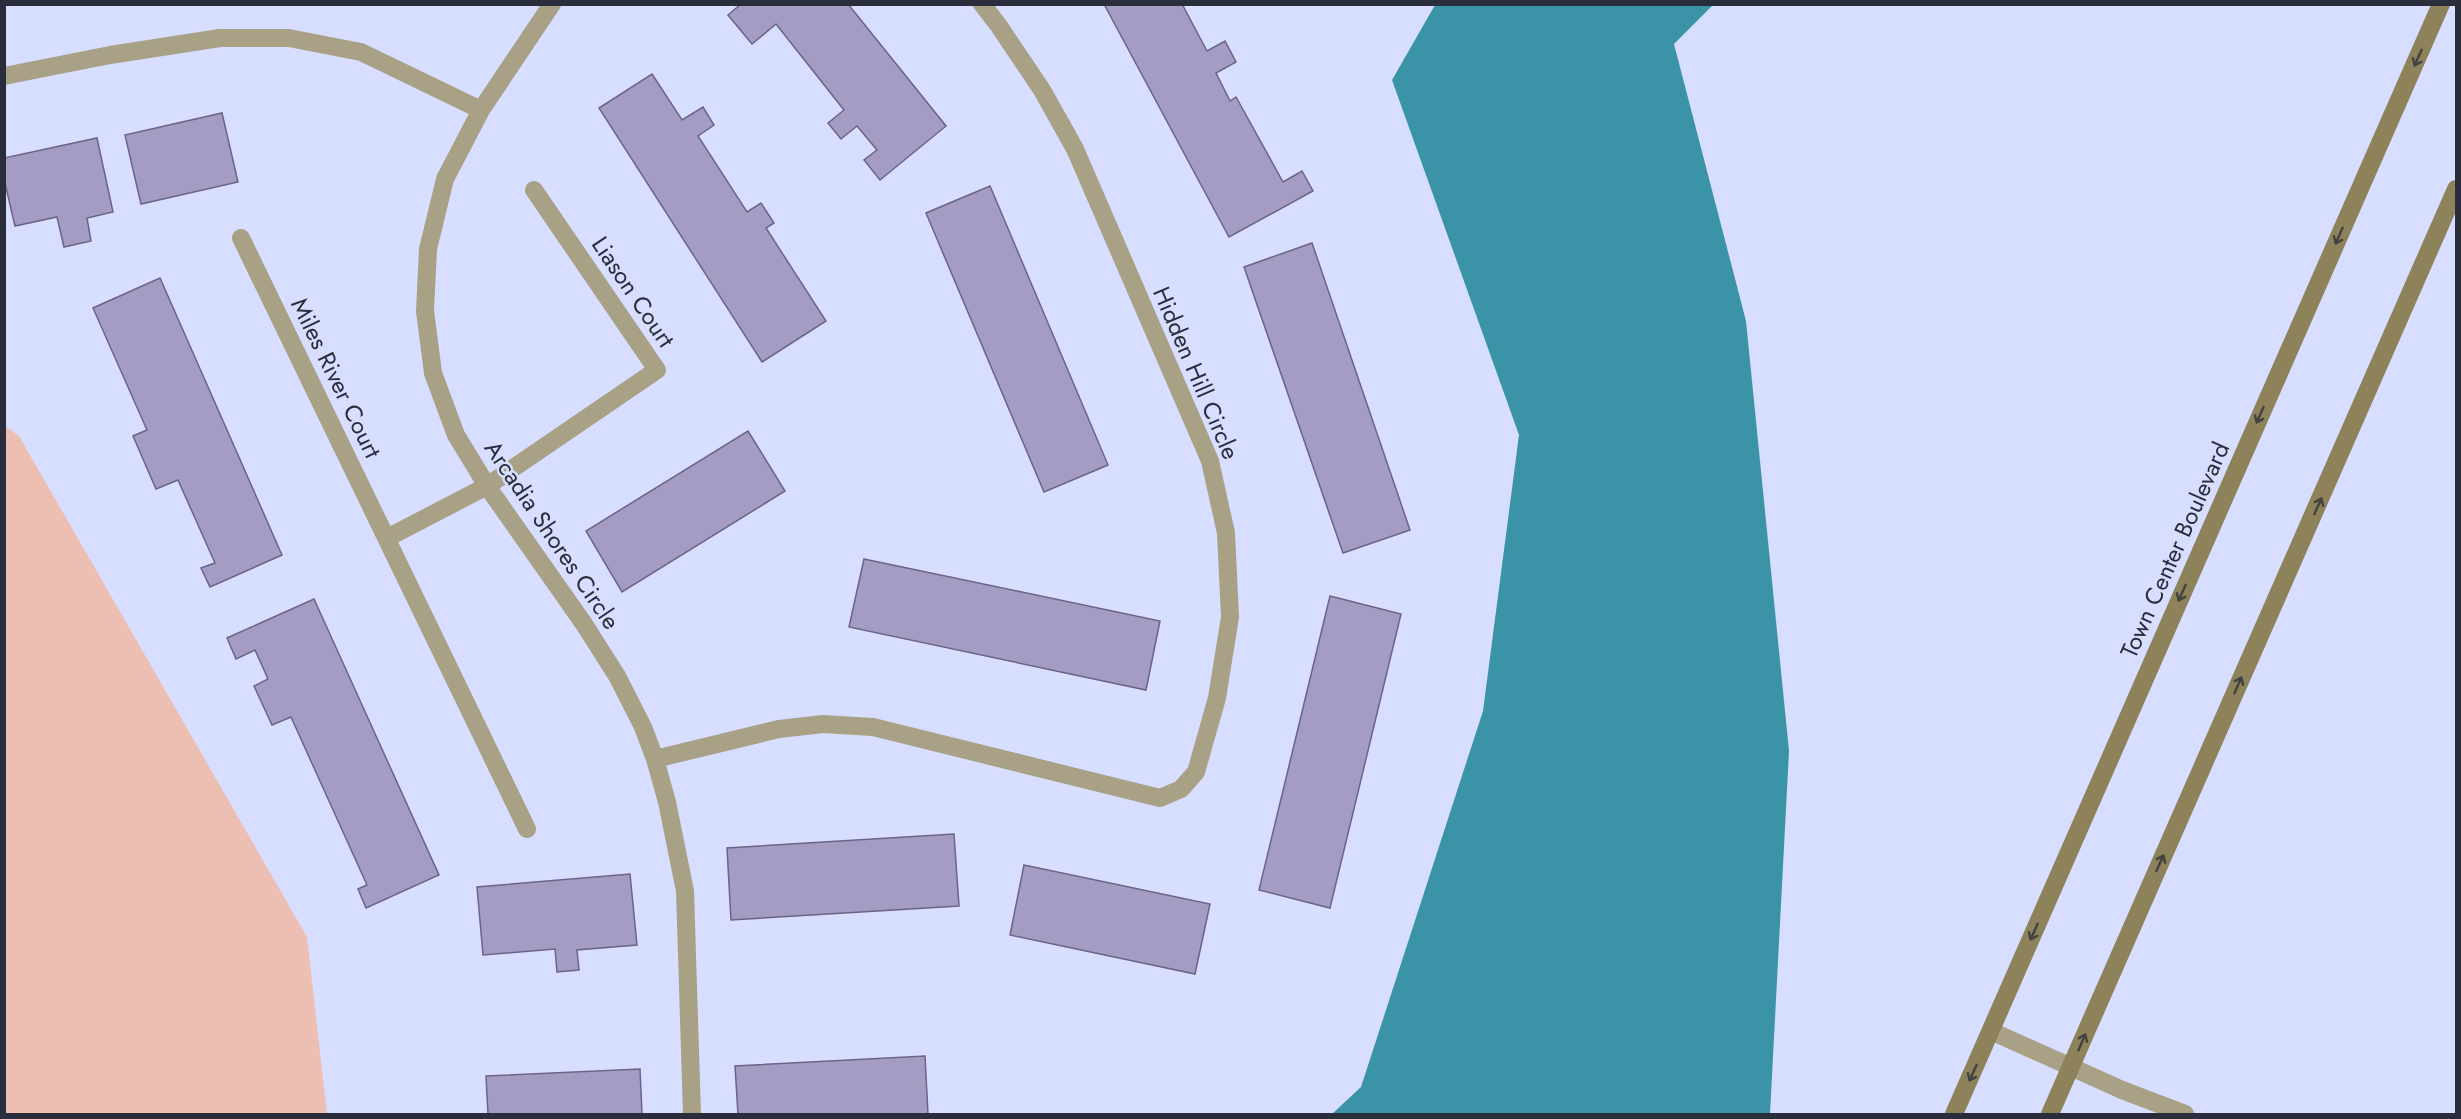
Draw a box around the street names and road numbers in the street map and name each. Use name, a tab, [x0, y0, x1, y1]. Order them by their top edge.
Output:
street label: Liason Court	[583, 229, 684, 354]
street label: Hidden Hill Circle	[1144, 281, 1249, 465]
street label: Miles River Court	[283, 292, 390, 464]
street label: Arcadia Shores Circle	[476, 433, 629, 636]
street label: Town Center Boulevard	[2111, 436, 2238, 663]

